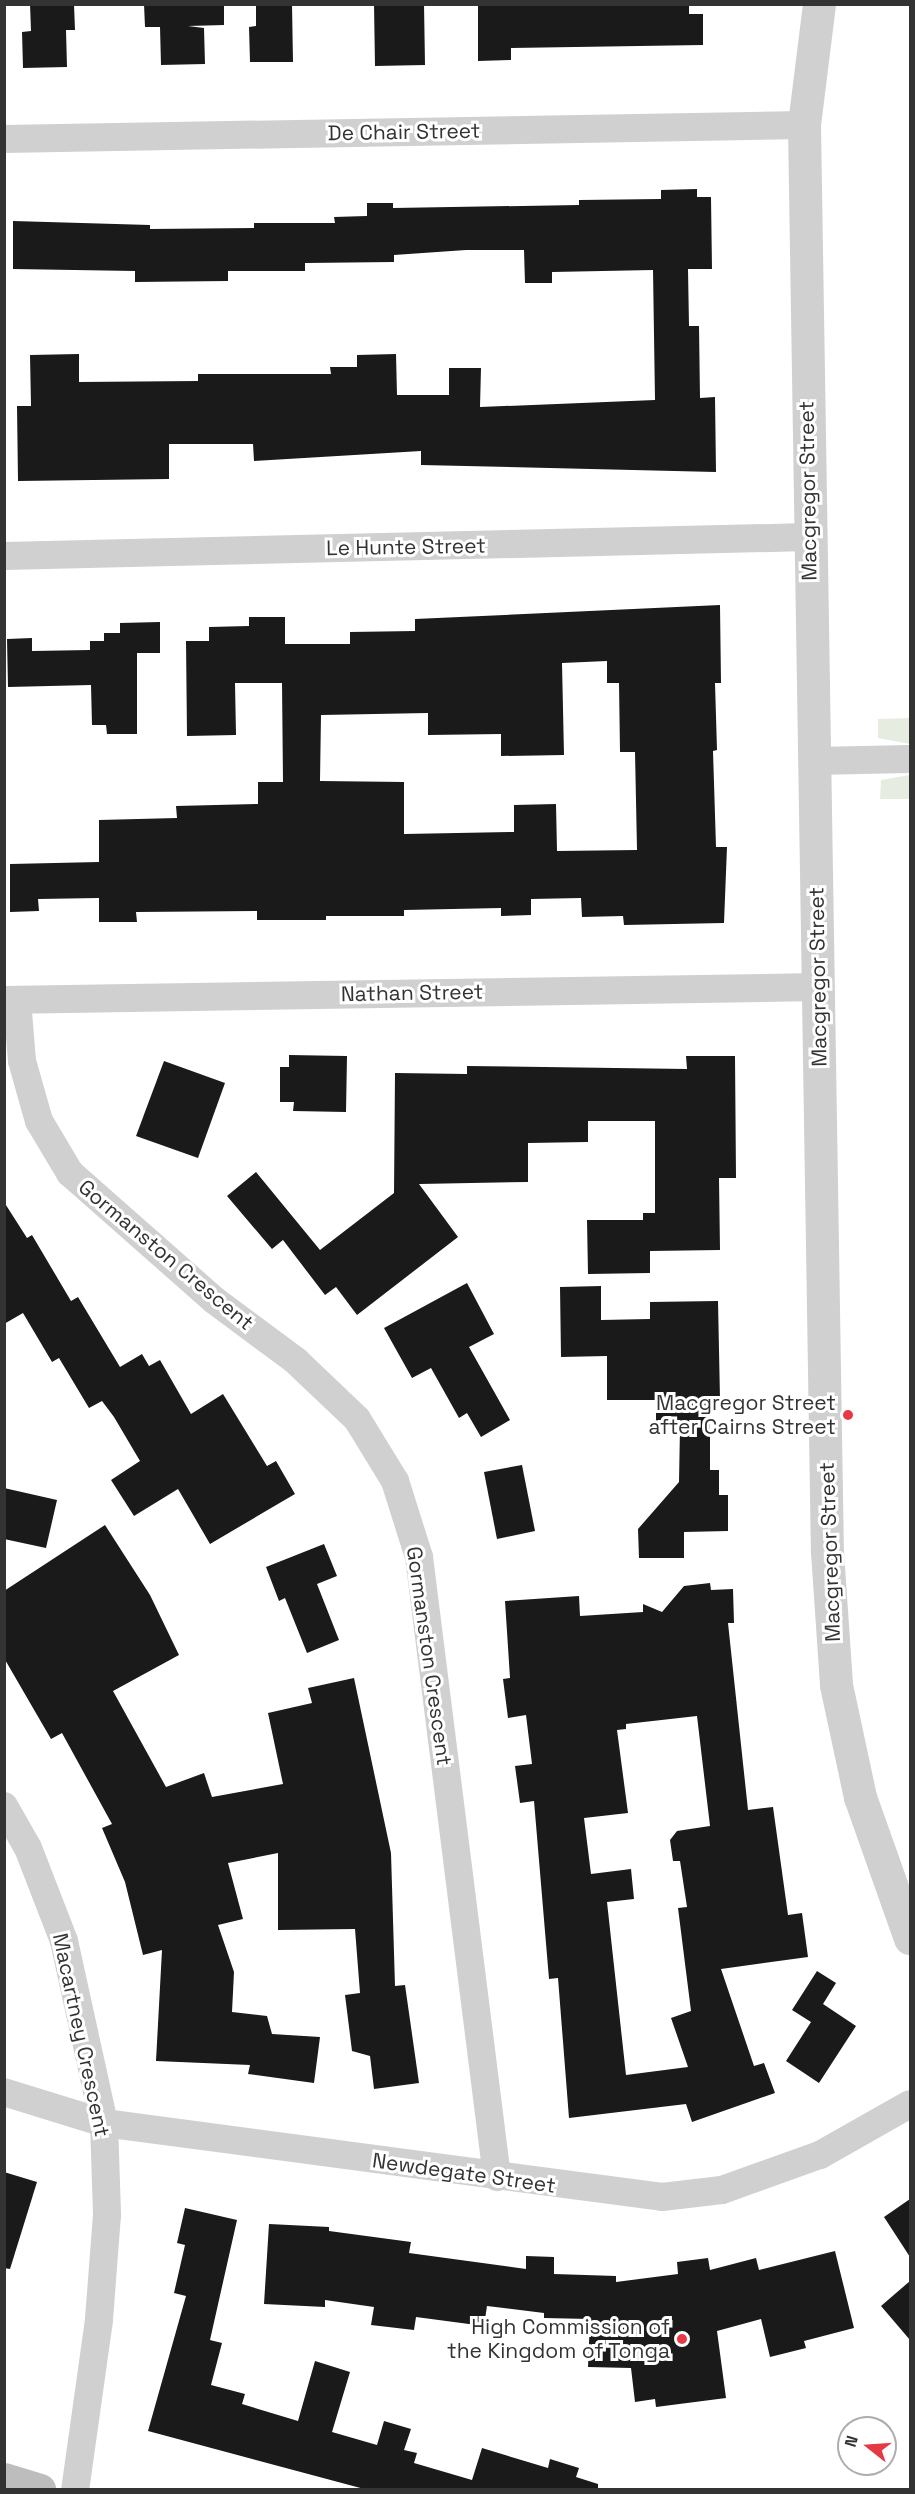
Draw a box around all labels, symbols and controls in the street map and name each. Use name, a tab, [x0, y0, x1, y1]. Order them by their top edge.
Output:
street label: De Chair Street	[327, 118, 481, 146]
street label: Macgregor Street	[794, 401, 822, 581]
street label: Le Hunte Street	[326, 533, 486, 561]
street label: Macgregor Street	[804, 887, 832, 1067]
street label: Nathan Street	[341, 979, 483, 1007]
street label: Gormanston Crescent	[73, 1174, 259, 1336]
place label: Macgregor Street after Cairns Street	[648, 1390, 836, 1440]
marker: Macgregor Street after Cairns Street	[841, 1408, 855, 1422]
street label: Macgregor Street	[814, 1462, 846, 1642]
street label: Gormanston Crescent	[401, 1545, 457, 1767]
street label: Macartney Crescent	[47, 1931, 115, 2139]
street label: Newdegate Street	[371, 2148, 557, 2198]
place label: High Commission of the Kingdom of Tonga	[446, 2314, 670, 2364]
marker: High Commission of the Kingdom of Tonga	[675, 2332, 689, 2346]
north arrow	[837, 2416, 897, 2476]
text: N	[840, 2433, 863, 2449]

